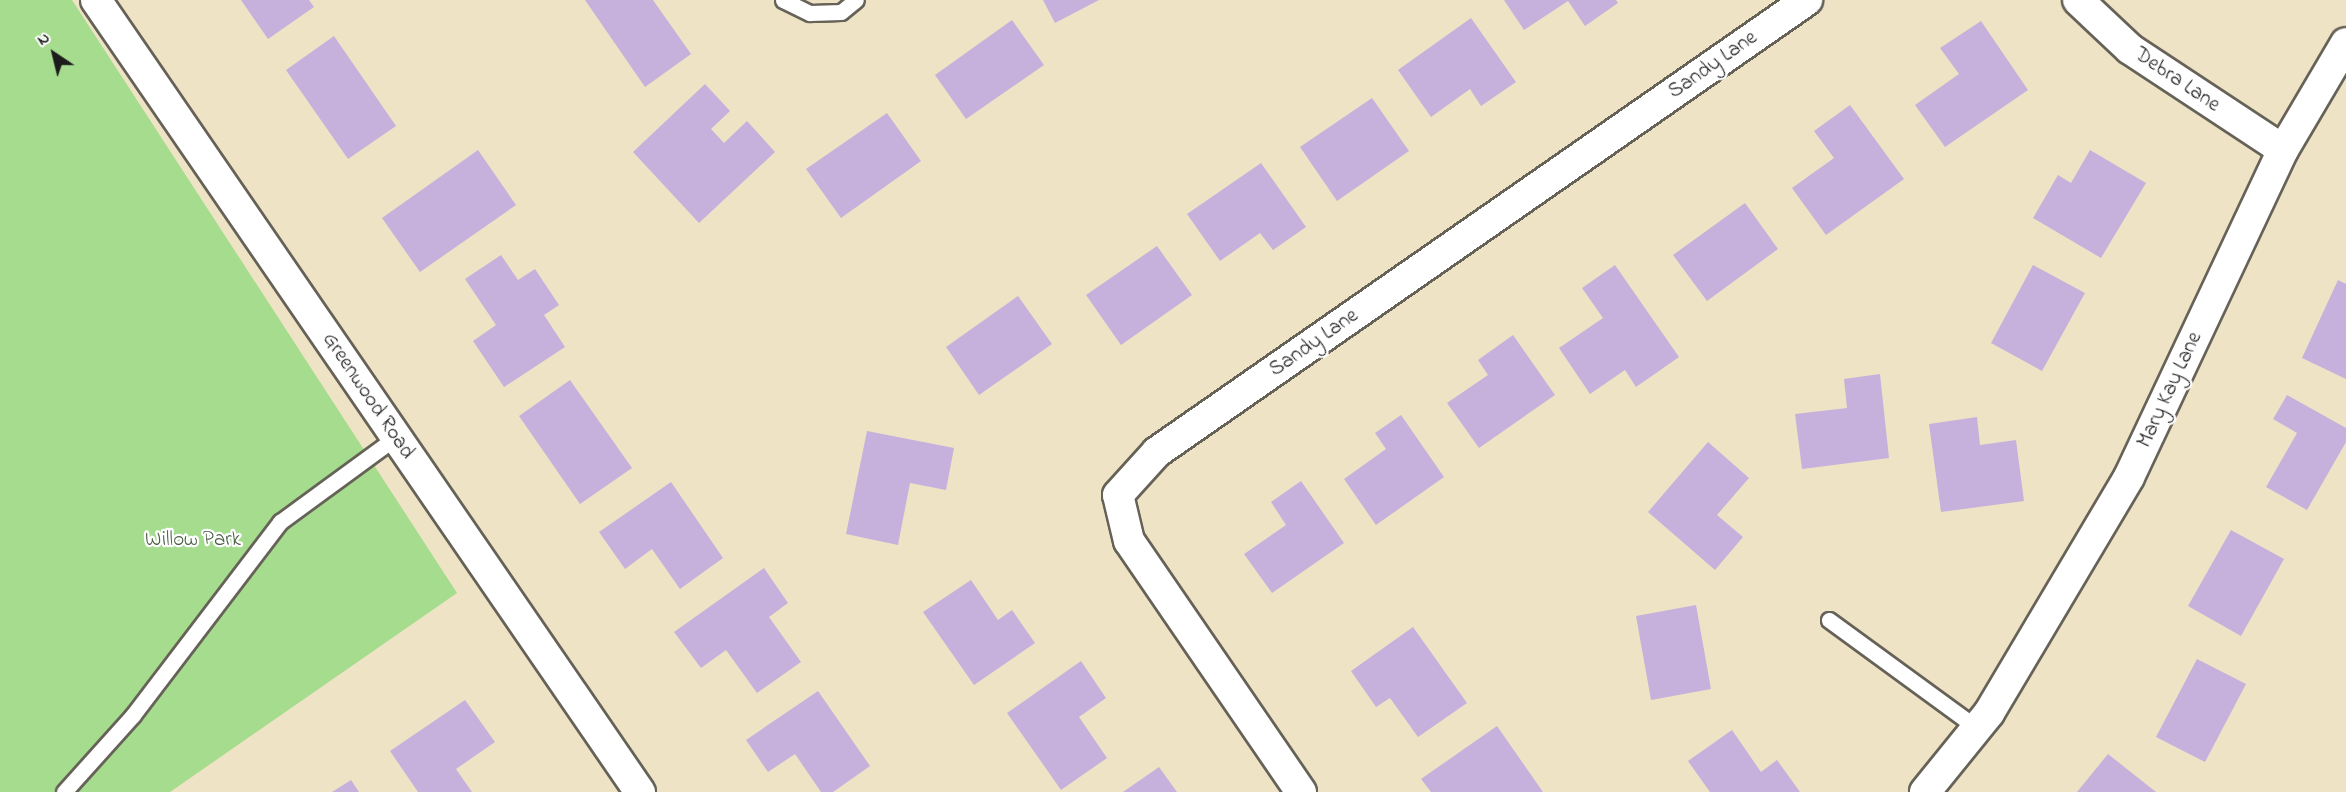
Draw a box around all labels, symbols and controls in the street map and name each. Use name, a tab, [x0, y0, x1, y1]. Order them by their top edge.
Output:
north arrow	[24, 24, 84, 84]
street label: Sandy Lane	[1664, 25, 1762, 105]
text: N	[32, 26, 55, 52]
street label: Debra Lane	[2129, 42, 2225, 118]
street label: Sandy Lane	[1265, 303, 1363, 383]
street label: Greenwood Road	[316, 328, 420, 464]
street label: Mary Kay Lane	[2132, 328, 2208, 452]
park label: Willow Park	[145, 527, 241, 553]

